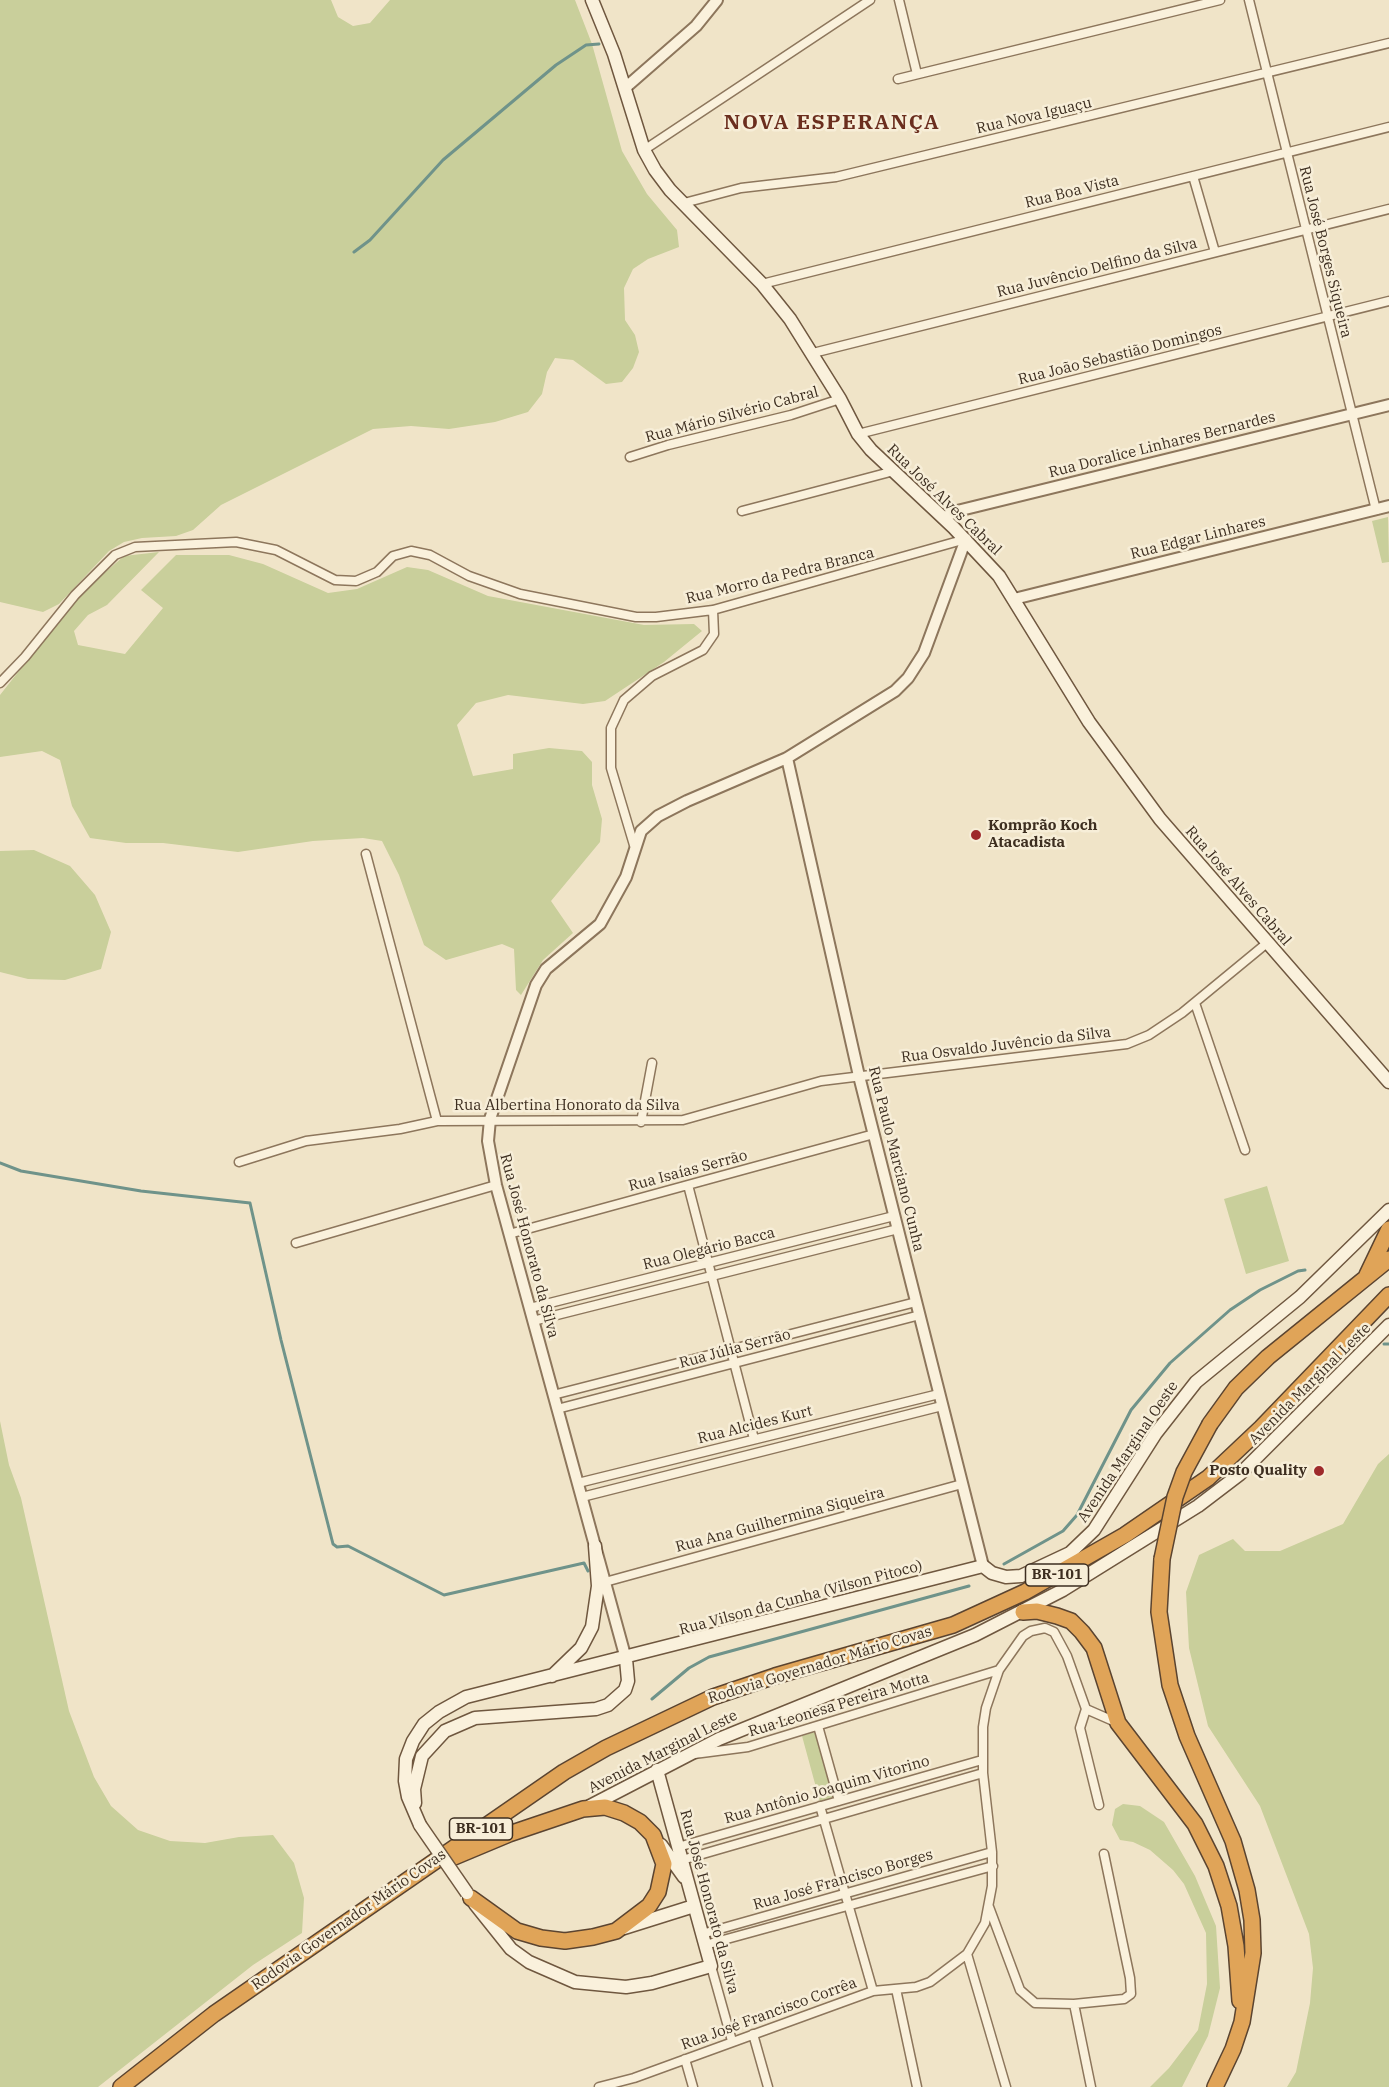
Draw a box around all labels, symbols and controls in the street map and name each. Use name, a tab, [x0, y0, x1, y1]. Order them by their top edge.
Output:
street label: Rua Nova Iguaçu	[974, 94, 1094, 138]
district label: NOVA ESPERANÇA	[724, 110, 940, 136]
street label: Rua José Borges Siqueira	[1295, 164, 1355, 340]
street label: Rua Boa Vista	[1023, 172, 1121, 212]
street label: Rua Juvêncio Delfino da Silva	[995, 234, 1199, 302]
street label: Rua João Sebastião Domingos	[1016, 321, 1224, 389]
street label: Rua Mário Silvério Cabral	[643, 383, 821, 447]
street label: Rua Doralice Linhares Bernardes	[1047, 408, 1277, 482]
street label: Rua José Alves Cabral	[883, 441, 1005, 559]
street label: Rua Edgar Linhares	[1129, 512, 1267, 564]
street label: Rua Morro da Pedra Branca	[684, 544, 876, 608]
place label: Komprão Koch Atacadista	[988, 817, 1098, 852]
street label: Rua José Alves Cabral	[1181, 823, 1295, 949]
marker: Komprão Koch Atacadista	[969, 828, 983, 842]
street label: Rua Osvaldo Juvêncio da Silva	[900, 1023, 1112, 1067]
street label: Rua Paulo Marciano Cunha	[864, 1065, 928, 1253]
street label: Rua Albertina Honorato da Silva	[454, 1097, 680, 1115]
street label: Rua Isaías Serrão	[627, 1146, 749, 1196]
street label: Rua José Honorato da Silva	[496, 1152, 562, 1340]
street label: Rua Olegário Bacca	[641, 1224, 777, 1274]
street label: Avenida Marginal Leste	[1245, 1319, 1375, 1449]
street label: Rua Júlia Serrão	[677, 1325, 793, 1373]
street label: Avenida Marginal Oeste	[1074, 1378, 1182, 1526]
street label: Rua Alcides Kurt	[696, 1402, 814, 1448]
place label: Posto Quality	[1209, 1462, 1307, 1480]
marker: Posto Quality	[1312, 1464, 1326, 1478]
street label: Rua Ana Guilhermina Siqueira	[674, 1483, 886, 1557]
street label: Rua Vilson da Cunha (Vilson Pitoco)	[677, 1557, 925, 1639]
road number: BR-101	[1026, 1564, 1088, 1586]
street label: Rodovia Governador Mário Covas	[706, 1622, 934, 1708]
street label: Rua Leonesa Pereira Motta	[746, 1669, 932, 1741]
street label: Avenida Marginal Leste	[585, 1707, 741, 1797]
street label: Rua Antônio Joaquim Vitorino	[722, 1752, 932, 1828]
street label: Rua José Honorato da Silva	[676, 1808, 742, 1996]
road number: BR-101	[450, 1818, 512, 1840]
street label: Rodovia Governador Mário Covas	[248, 1846, 450, 1994]
street label: Rua José Francisco Borges	[751, 1846, 935, 1914]
street label: Rua José Francisco Corrêa	[679, 1974, 859, 2054]

